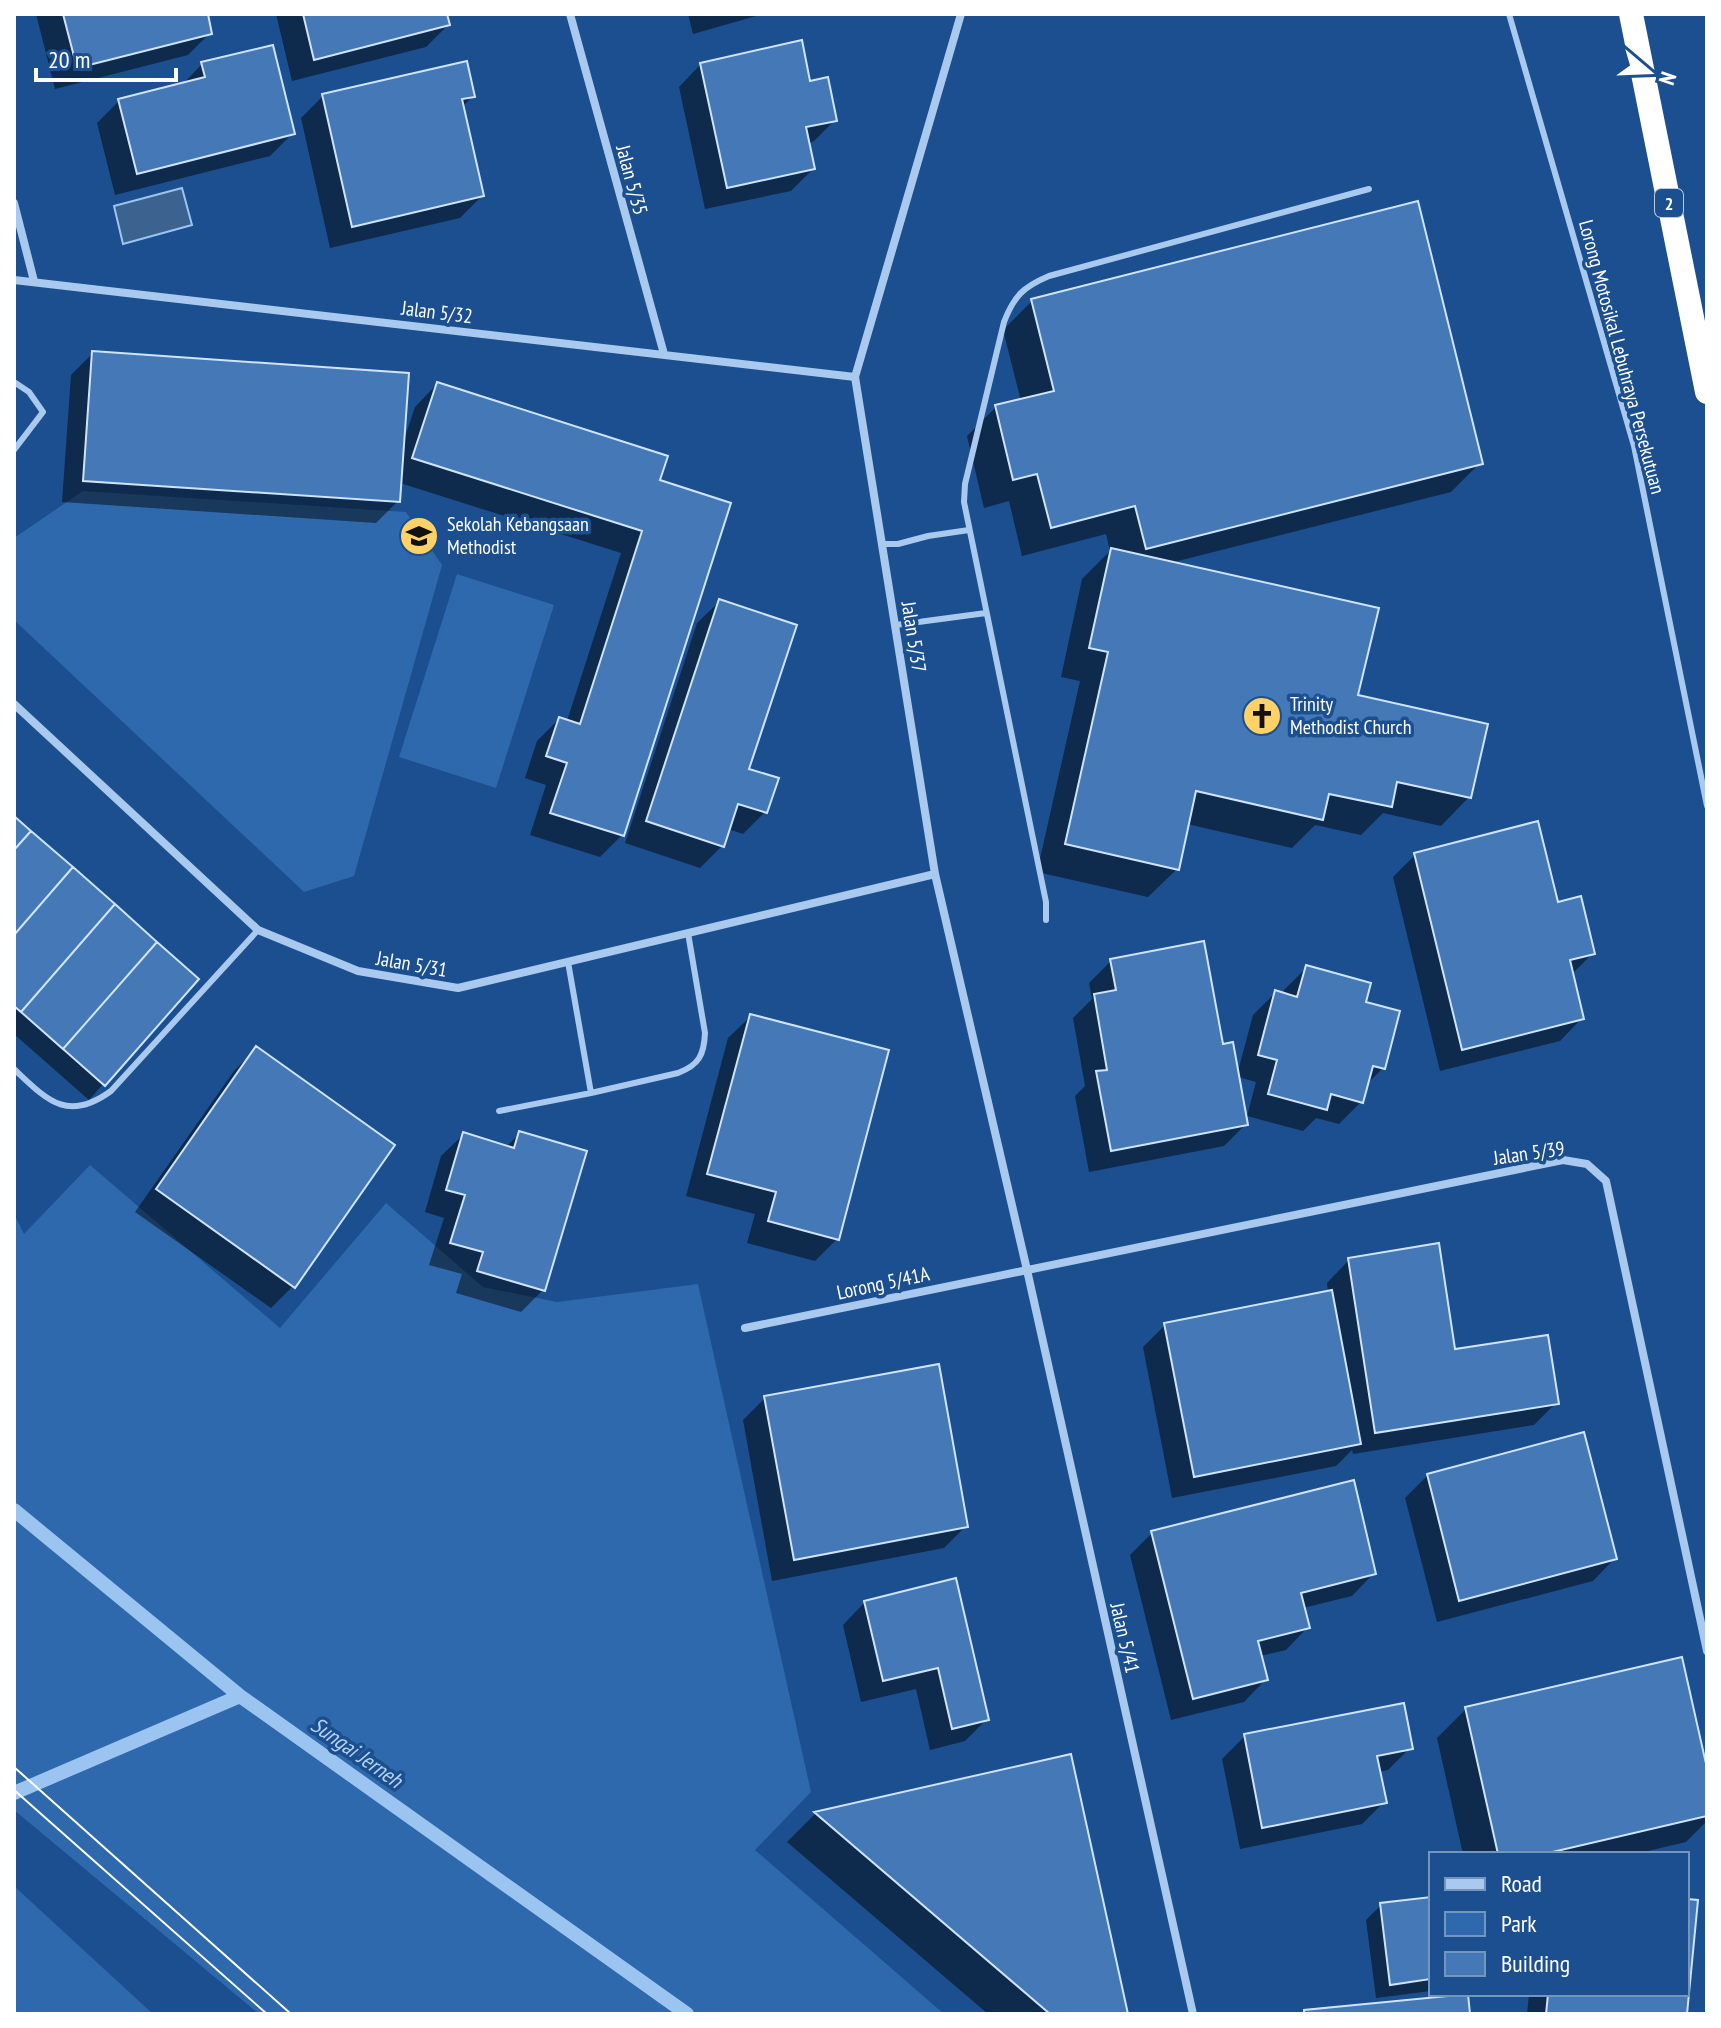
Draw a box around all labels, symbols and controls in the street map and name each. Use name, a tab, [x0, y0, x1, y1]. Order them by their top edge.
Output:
scale bar	[36, 32, 176, 82]
north arrow	[1609, 32, 1689, 112]
text: 20 m	[48, 44, 90, 75]
text: N	[1653, 68, 1683, 89]
street label: Jalan 5/35	[610, 141, 654, 218]
road number: 2	[1655, 189, 1683, 217]
street label: Lorong Motosikal Lebuhraya Persekutuan	[1573, 217, 1671, 497]
street label: Jalan 5/32	[399, 295, 474, 329]
place label: Sekolah Kebangsaan Methodist	[447, 511, 589, 560]
school or university icon: Sekolah Kebangsaan Methodist	[398, 515, 440, 557]
street label: Jalan 5/37	[895, 599, 932, 674]
place label: Trinity Methodist Church	[1290, 691, 1411, 740]
church icon: Trinity Methodist Church	[1241, 695, 1283, 737]
street label: Jalan 5/31	[374, 945, 449, 983]
street label: Jalan 5/39	[1491, 1135, 1566, 1171]
street label: Lorong 5/41A	[834, 1260, 932, 1306]
street label: Jalan 5/41	[1104, 1599, 1146, 1676]
water label: Sungai Jerneh	[306, 1710, 409, 1794]
legend	[1429, 1852, 1689, 1996]
text: Road	[1501, 1868, 1542, 1899]
text: Park	[1501, 1908, 1537, 1939]
text: Building	[1501, 1948, 1570, 1979]

